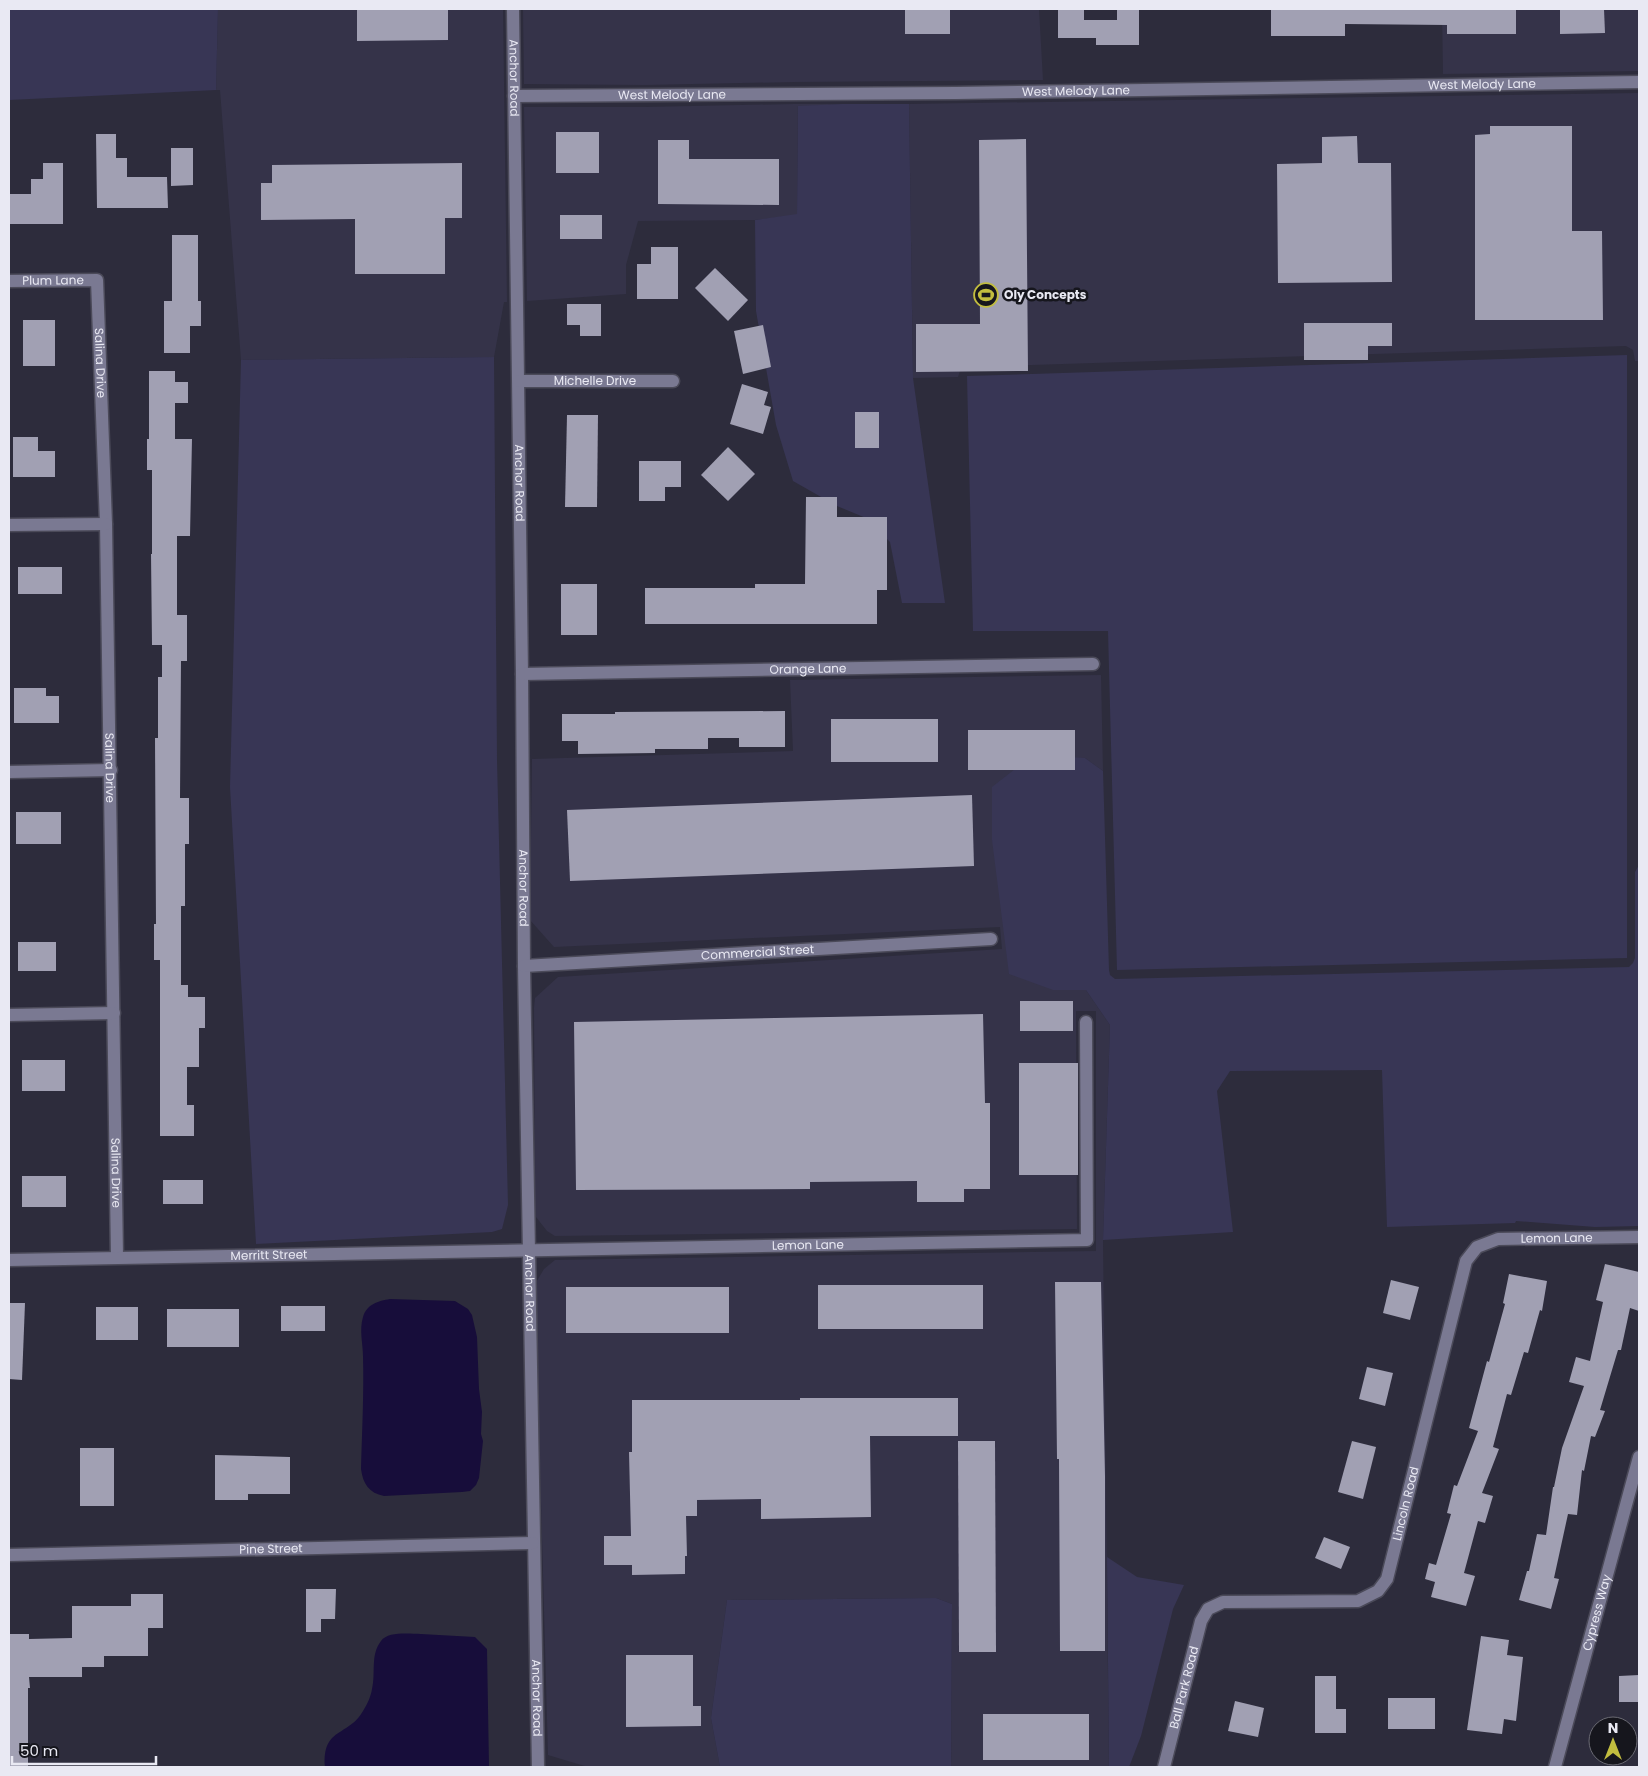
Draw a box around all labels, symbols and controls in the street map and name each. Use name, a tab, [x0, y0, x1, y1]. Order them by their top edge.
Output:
street label: Anchor Road	[505, 39, 523, 117]
street label: West Melody Lane	[1428, 75, 1536, 93]
street label: West Melody Lane	[1022, 81, 1130, 100]
street label: West Melody Lane	[618, 86, 726, 103]
street label: Plum Lane	[22, 271, 84, 289]
sports icon: Oly Concepts	[973, 282, 999, 308]
place label: Oly Concepts	[1004, 286, 1087, 303]
street label: Salina Drive	[91, 328, 110, 398]
street label: Michelle Drive	[554, 372, 636, 389]
street label: Anchor Road	[511, 444, 529, 522]
street label: Orange Lane	[769, 659, 847, 678]
street label: Salina Drive	[101, 733, 119, 803]
street label: Anchor Road	[515, 849, 533, 927]
street label: Commercial Street	[700, 940, 815, 964]
street label: Salina Drive	[107, 1138, 125, 1208]
street label: Lemon Lane	[1520, 1229, 1593, 1247]
street label: Lemon Lane	[772, 1236, 844, 1254]
street label: Merritt Street	[230, 1245, 308, 1264]
street label: Anchor Road	[521, 1254, 539, 1332]
street label: Lincoln Road	[1388, 1465, 1423, 1542]
street label: Pine Street	[239, 1539, 303, 1558]
street label: Cypress Way	[1578, 1572, 1615, 1653]
street label: Ball Park Road	[1165, 1644, 1202, 1731]
street label: Anchor Road	[528, 1659, 546, 1737]
north arrow	[1588, 1716, 1638, 1766]
text: N	[1608, 1718, 1618, 1738]
scale bar	[12, 1734, 156, 1766]
text: 50 m	[20, 1740, 58, 1761]

